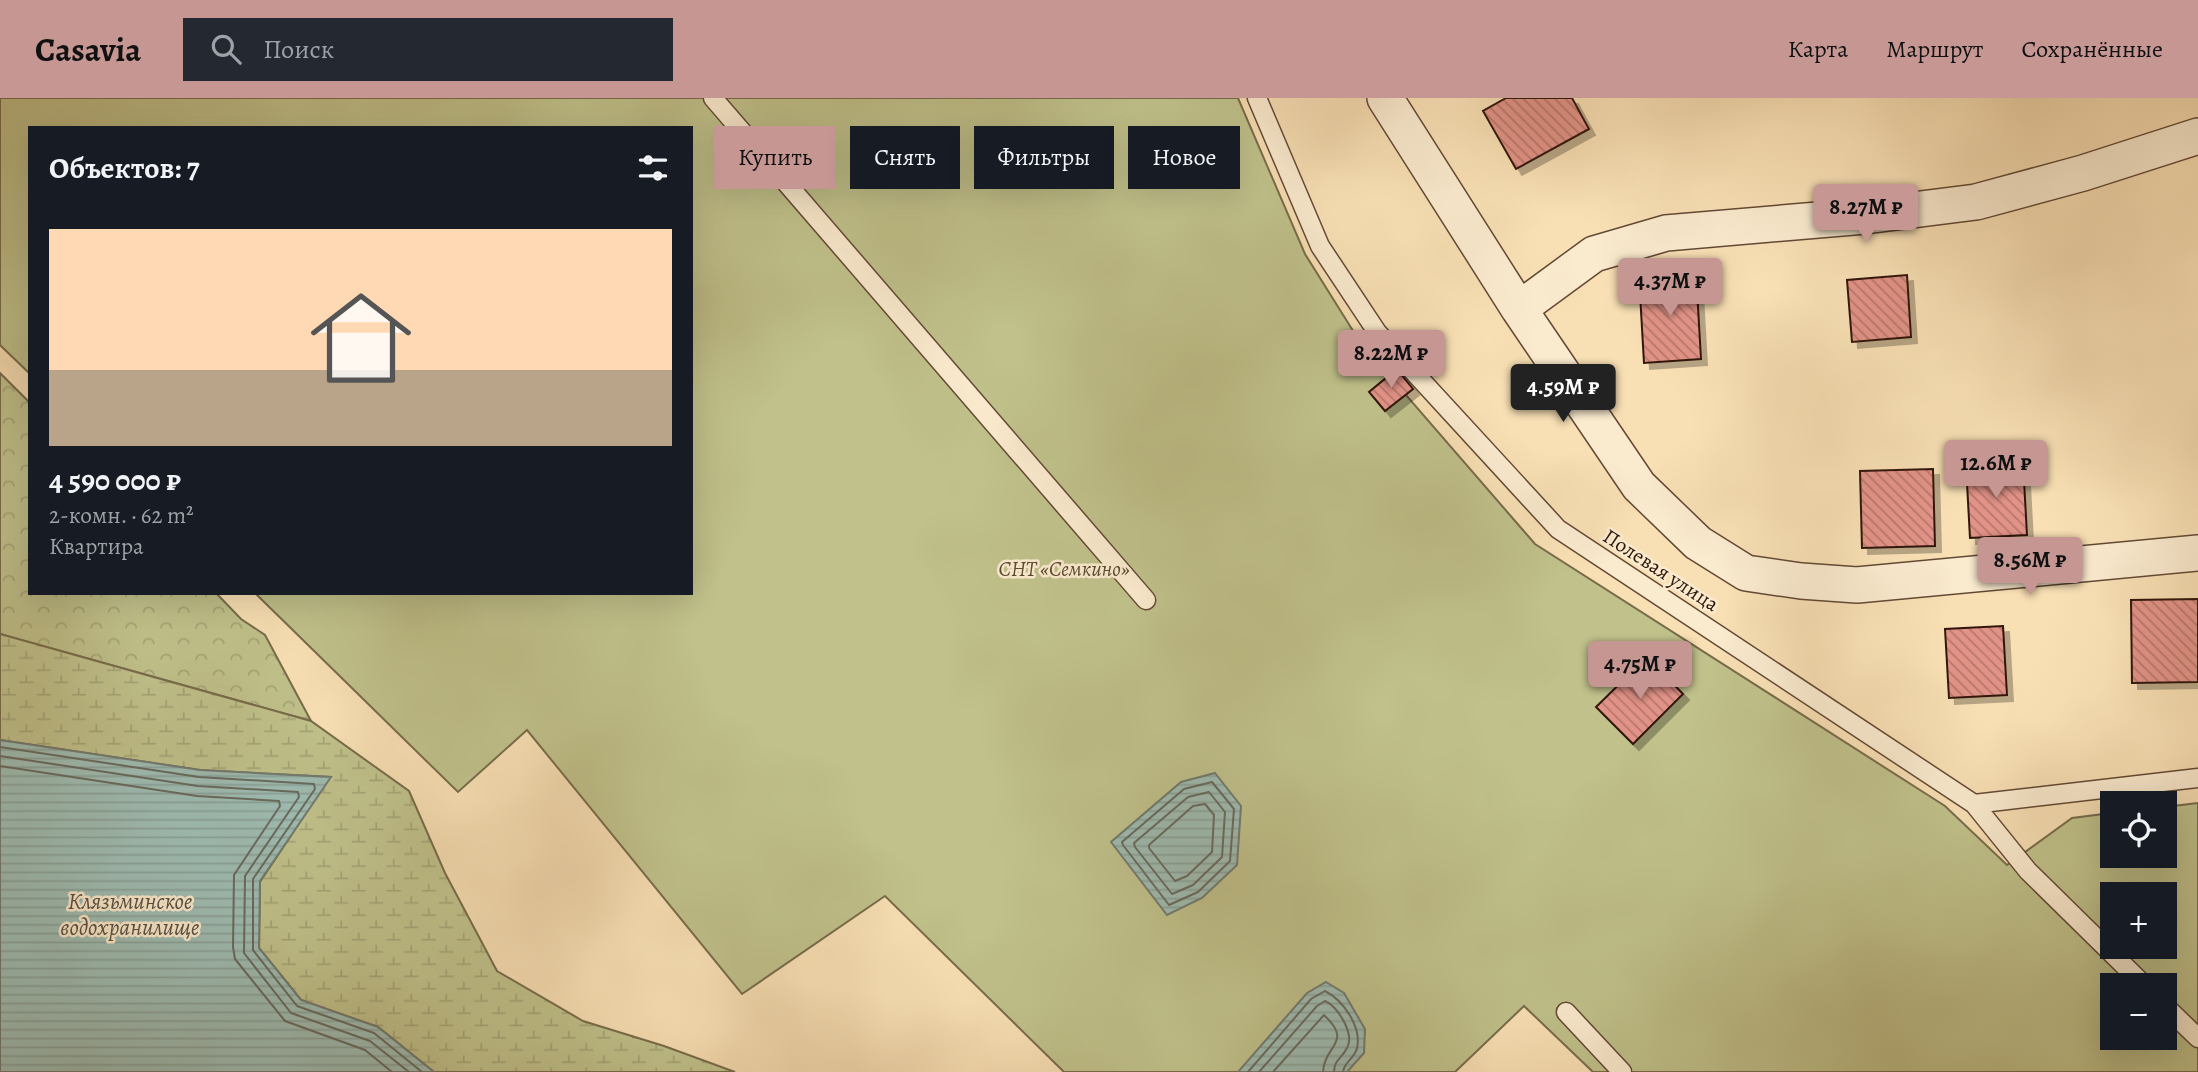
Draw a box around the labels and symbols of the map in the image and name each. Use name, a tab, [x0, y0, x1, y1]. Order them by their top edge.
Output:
pin: 8.27M ₽	[1801, 184, 1931, 244]
pin: 4.37M ₽	[1605, 258, 1735, 318]
pin: 8.22M ₽	[1326, 330, 1456, 390]
pin: 4.59M ₽	[1498, 364, 1628, 424]
pin: 12.6M ₽	[1931, 440, 2061, 500]
street label: Полевая улица	[1598, 522, 1725, 618]
pin: 8.56M ₽	[1965, 538, 2095, 597]
park label: СНТ «Семкино»	[998, 555, 1130, 583]
pin: 4.75M ₽	[1575, 642, 1705, 701]
water label: Клязьминское водохранилище	[61, 886, 199, 943]

